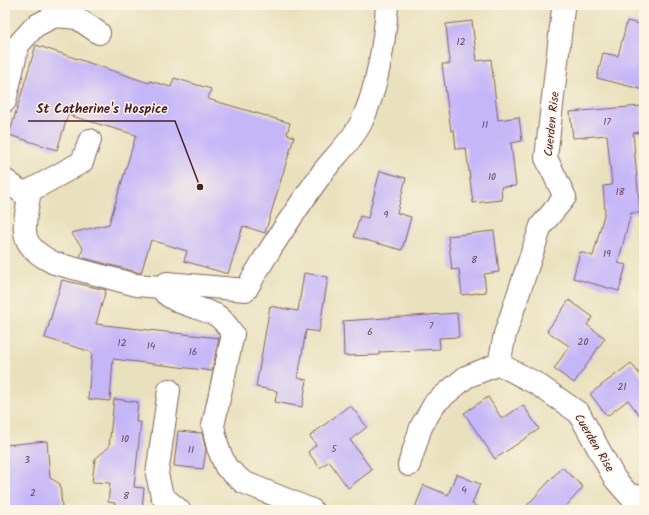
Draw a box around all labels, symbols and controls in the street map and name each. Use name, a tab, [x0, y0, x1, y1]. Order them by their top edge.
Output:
house number: 12	[457, 34, 466, 50]
street label: Cuerden Rise	[539, 90, 565, 157]
callout: St Catherine's Hospice	[28, 96, 175, 121]
text: St Catherine's Hospice	[36, 99, 168, 120]
house number: 17	[603, 114, 611, 130]
house number: 11	[482, 117, 488, 133]
house number: 10	[488, 169, 496, 185]
house number: 18	[615, 184, 626, 200]
house number: 9	[384, 207, 389, 223]
house number: 19	[603, 246, 611, 262]
house number: 8	[471, 252, 478, 268]
house number: 7	[429, 318, 434, 334]
house number: 6	[367, 324, 373, 340]
house number: 20	[578, 334, 588, 350]
house number: 12	[118, 335, 127, 351]
house number: 14	[147, 338, 156, 354]
house number: 16	[189, 344, 197, 360]
house number: 21	[618, 379, 626, 395]
street label: Cuerden Rise	[569, 410, 619, 476]
house number: 10	[121, 431, 129, 447]
house number: 5	[331, 441, 337, 457]
house number: 11	[188, 442, 194, 458]
house number: 3	[24, 452, 30, 468]
house number: 4	[461, 482, 467, 498]
house number: 2	[30, 485, 36, 501]
house number: 8	[123, 488, 130, 504]

